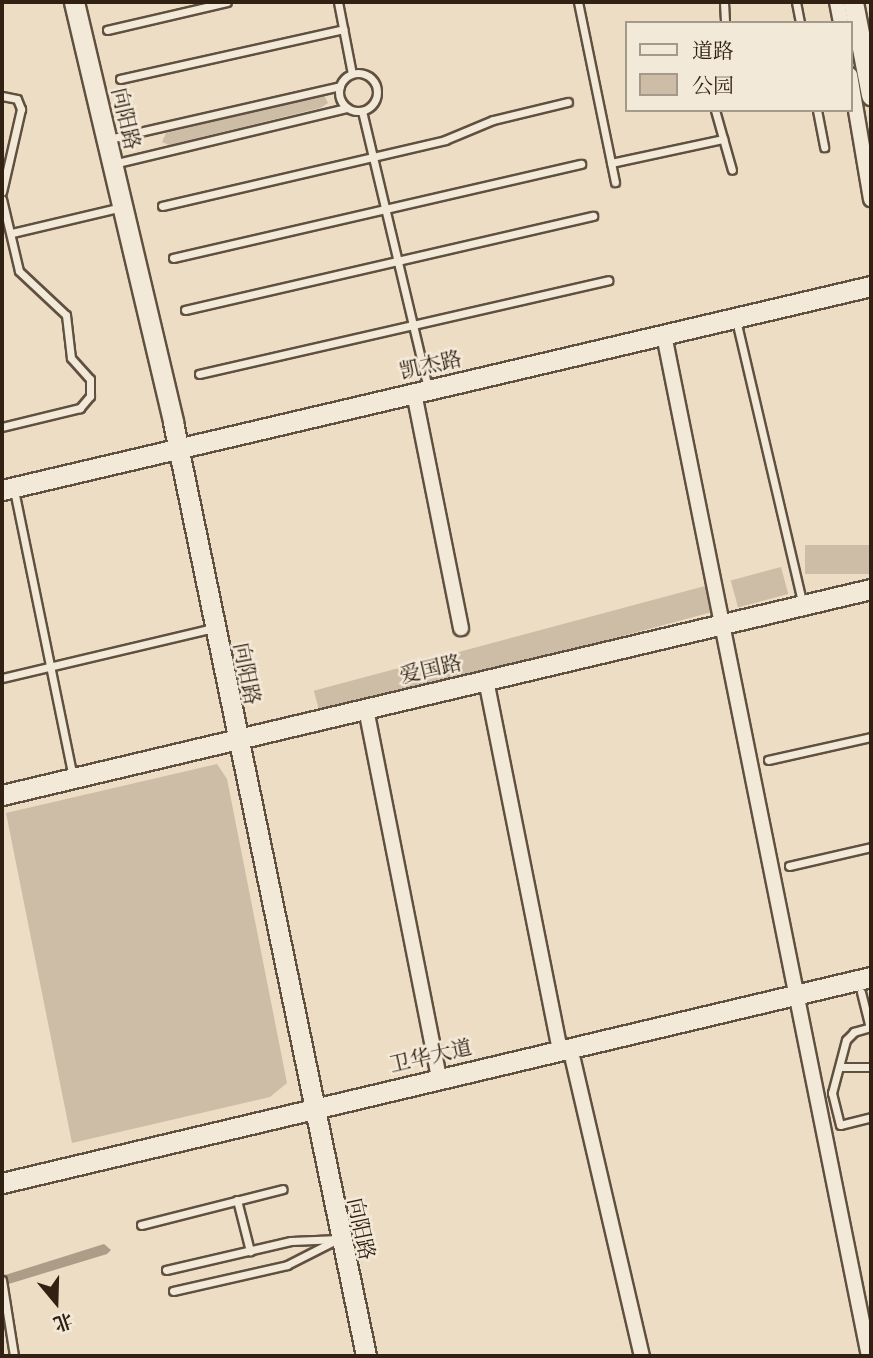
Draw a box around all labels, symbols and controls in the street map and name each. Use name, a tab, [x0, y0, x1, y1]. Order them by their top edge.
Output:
legend	[624, 21, 852, 112]
text: 道路	[692, 39, 734, 65]
text: 公园	[692, 74, 734, 100]
street label: 向阳路	[106, 85, 144, 153]
street label: 凯杰路	[397, 347, 465, 385]
street label: 向阳路	[228, 641, 264, 707]
street label: 爱国路	[397, 651, 465, 689]
street label: 卫华大道	[387, 1035, 475, 1079]
street label: 向阳路	[341, 1196, 379, 1262]
north arrow	[21, 1267, 91, 1337]
text: 北	[50, 1307, 76, 1336]

